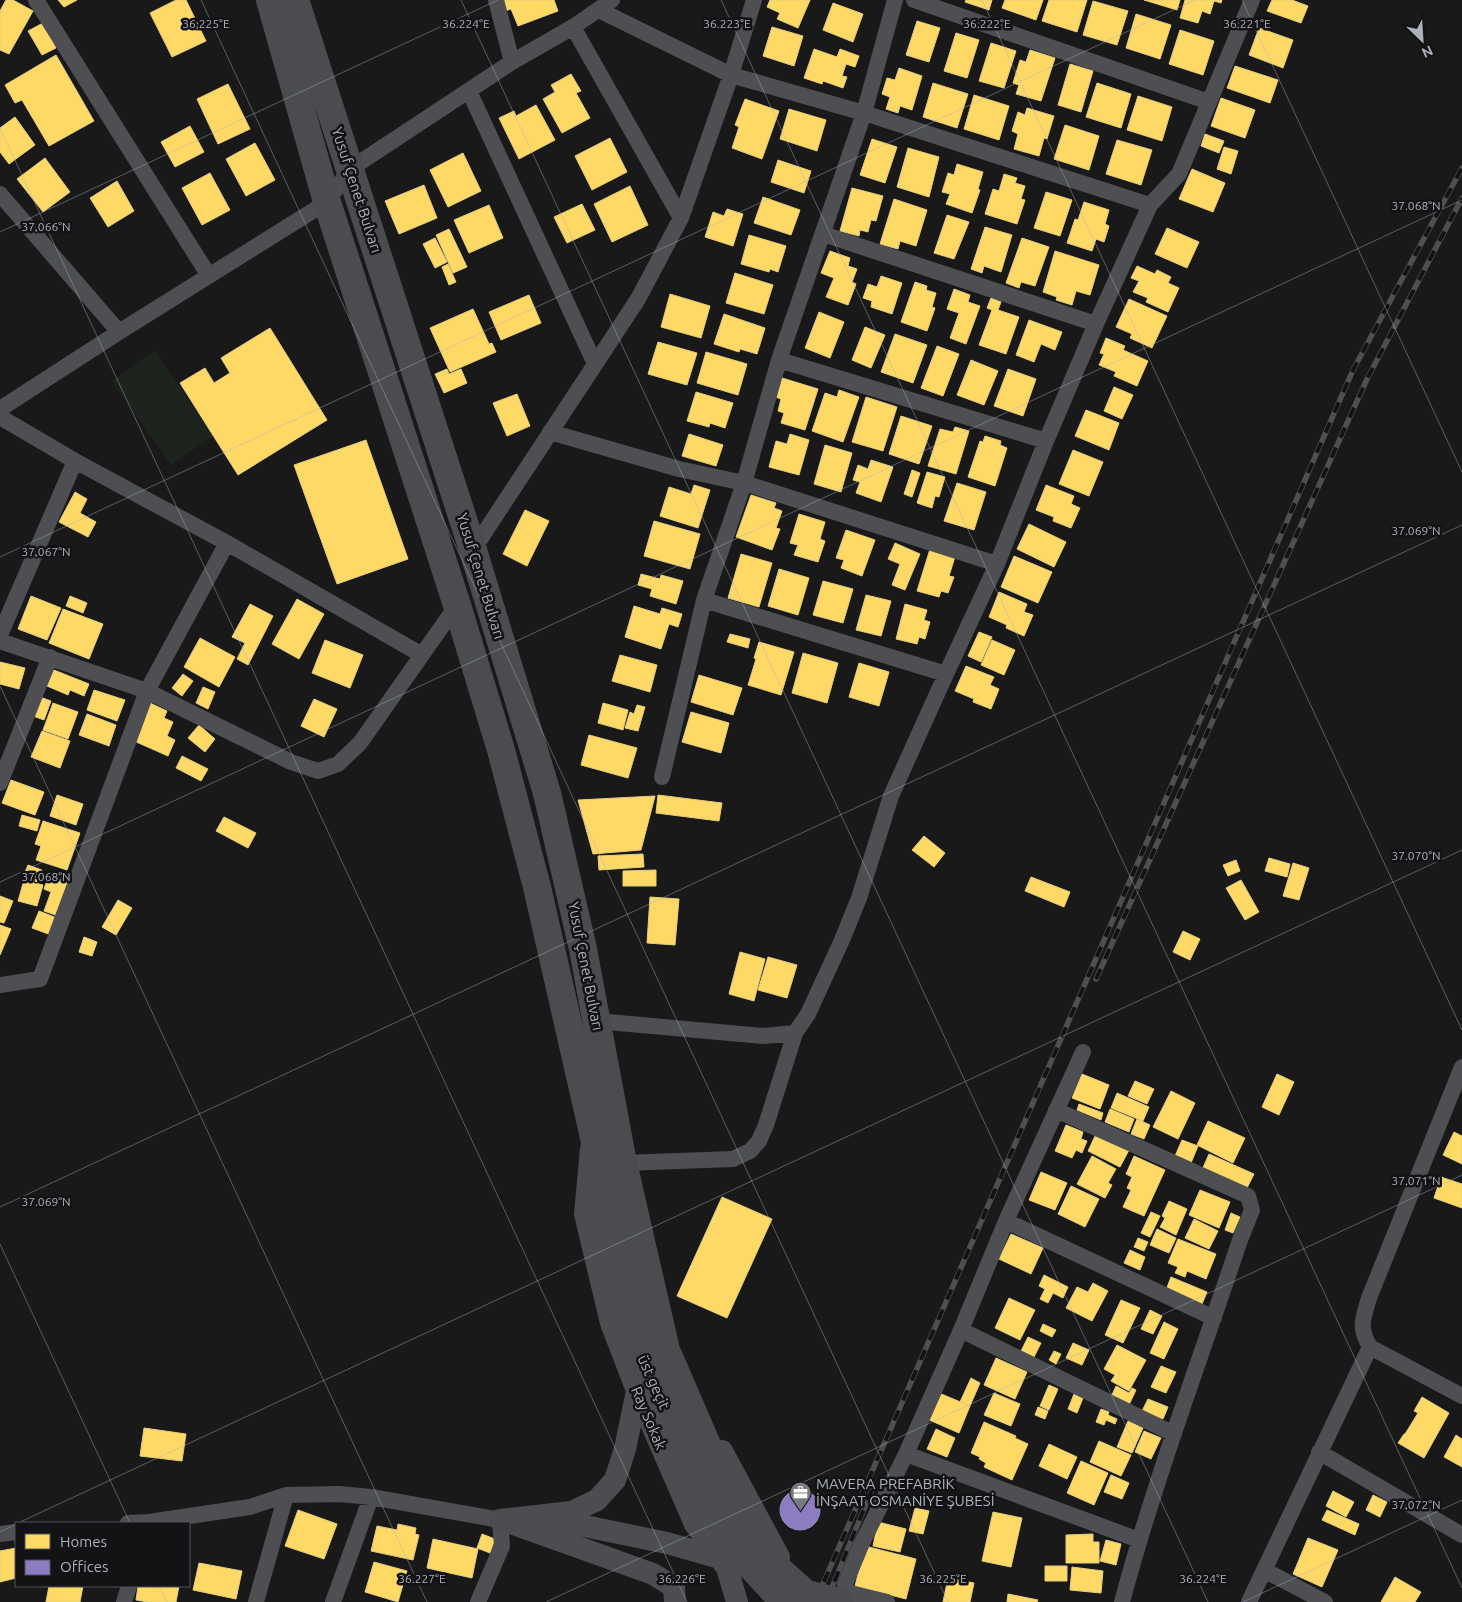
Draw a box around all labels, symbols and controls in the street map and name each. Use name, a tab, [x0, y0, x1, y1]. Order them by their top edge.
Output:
north arrow	[1397, 15, 1447, 65]
text: 36.225°E	[182, 17, 230, 30]
text: 36.224°E	[442, 17, 490, 30]
text: 36.223°E	[703, 17, 751, 30]
text: 36.222°E	[963, 17, 1011, 30]
text: 36.221°E	[1223, 17, 1271, 30]
text: N	[1419, 42, 1436, 61]
street label: Yusuf Çenet Bulvarı	[329, 125, 385, 255]
text: 37.068°N	[1391, 199, 1441, 212]
text: 37.066°N	[21, 220, 71, 233]
street label: Yusuf Çenet Bulvarı	[454, 511, 508, 641]
text: 37.069°N	[1391, 524, 1441, 537]
text: 37.067°N	[21, 545, 71, 558]
text: 37.070°N	[1391, 849, 1441, 862]
text: 37.068°N	[21, 870, 71, 883]
street label: Yusuf Çenet Bulvarı	[565, 900, 607, 1032]
text: 37.071°N	[1391, 1174, 1441, 1187]
text: 37.069°N	[21, 1195, 71, 1208]
street label: üst geçit	[634, 1352, 674, 1412]
street label: Ray Sokak	[628, 1384, 670, 1453]
place label: MAVERA PREFABRİK İNŞAAT OSMANİYE ŞUBESİ	[816, 1475, 994, 1509]
office icon: MAVERA PREFABRİK İNŞAAT OSMANİYE ŞUBESİ	[788, 1480, 812, 1511]
text: 37.072°N	[1391, 1498, 1441, 1511]
legend	[15, 1522, 190, 1587]
text: Homes	[60, 1533, 107, 1550]
text: Offices	[60, 1558, 108, 1575]
text: 36.227°E	[398, 1572, 446, 1585]
text: 36.226°E	[658, 1572, 706, 1585]
text: 36.225°E	[919, 1572, 967, 1585]
text: 36.224°E	[1179, 1572, 1227, 1585]

